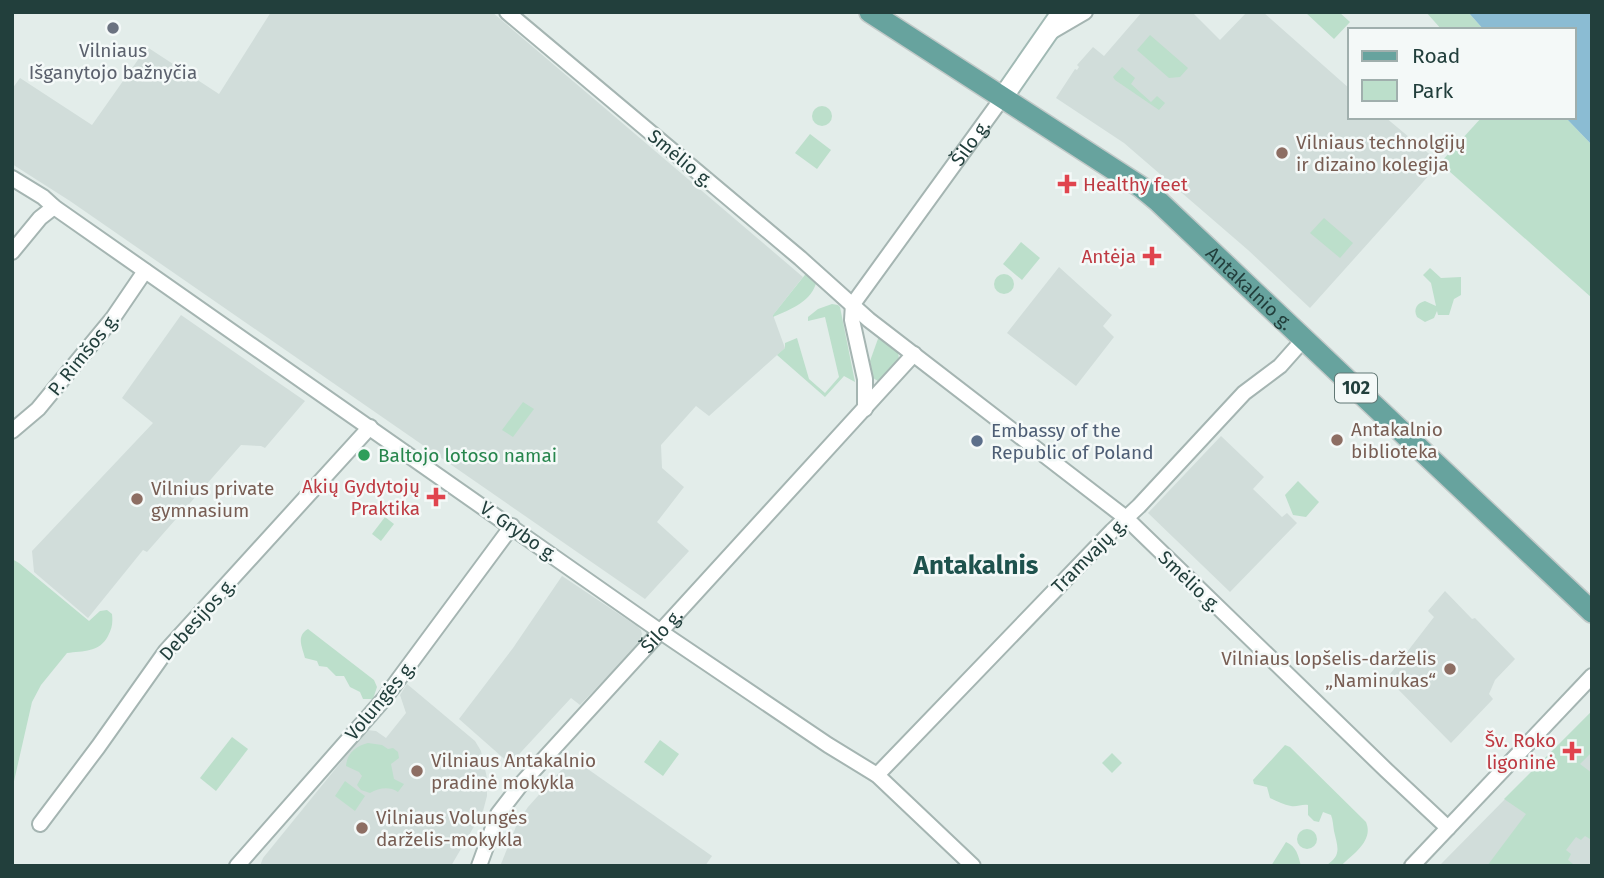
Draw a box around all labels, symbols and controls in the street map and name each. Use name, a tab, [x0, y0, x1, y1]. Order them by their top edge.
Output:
marker: Vilniaus Išganytojo bažnyčia	[105, 20, 121, 36]
legend	[1348, 28, 1576, 119]
place label: Vilniaus Išganytojo bažnyčia	[29, 39, 197, 84]
text: Road	[1412, 43, 1460, 69]
text: Park	[1412, 78, 1454, 104]
street label: Šilo g.	[946, 115, 995, 170]
street label: Smėlio g.	[643, 124, 718, 192]
place label: Vilniaus technolgijų ir dizaino kolegija	[1296, 131, 1466, 176]
marker: Vilniaus technolgijų ir dizaino kolegija	[1274, 145, 1290, 161]
place label: Healthy feet	[1083, 173, 1188, 196]
marker: Healthy feet	[1057, 174, 1077, 194]
street label: Antakalnio g.	[1201, 242, 1298, 335]
place label: Antėja	[1081, 245, 1136, 268]
marker: Antėja	[1142, 246, 1162, 266]
street label: P. Rimšos g.	[43, 308, 124, 400]
road number: 102	[1335, 374, 1377, 402]
place label: Antakalnio biblioteka	[1351, 418, 1443, 463]
place label: Embassy of the Republic of Poland	[991, 419, 1154, 464]
marker: Antakalnio biblioteka	[1329, 432, 1345, 448]
marker: Embassy of the Republic of Poland	[969, 433, 985, 449]
place label: Baltojo lotoso namai	[378, 444, 557, 467]
marker: Baltojo lotoso namai	[356, 447, 372, 463]
place label: Akių Gydytojų Praktika	[302, 475, 420, 520]
place label: Vilnius private gymnasium	[151, 477, 274, 522]
marker: Akių Gydytojų Praktika	[426, 487, 446, 507]
marker: Vilnius private gymnasium	[129, 491, 145, 507]
street label: V. Grybo g.	[475, 496, 562, 567]
street label: Tramvajų g.	[1047, 513, 1132, 598]
street label: Smėlio g.	[1153, 546, 1226, 617]
district label: Antakalnis	[913, 550, 1039, 581]
street label: Debesijos g.	[154, 573, 240, 665]
street label: Šilo g.	[636, 604, 688, 658]
place label: Vilniaus lopšelis-darželis „Naminukas“	[1221, 647, 1436, 692]
street label: Volungės g.	[340, 656, 420, 745]
marker: Vilniaus lopšelis-darželis „Naminukas“	[1442, 661, 1458, 677]
place label: Šv. Roko ligoninė	[1485, 729, 1556, 774]
marker: Šv. Roko ligoninė	[1562, 741, 1582, 761]
place label: Vilniaus Antakalnio pradinė mokykla	[431, 749, 596, 794]
marker: Vilniaus Antakalnio pradinė mokykla	[409, 763, 425, 779]
place label: Vilniaus Volungės darželis-mokykla	[376, 806, 527, 851]
marker: Vilniaus Volungės darželis-mokykla	[354, 820, 370, 836]

